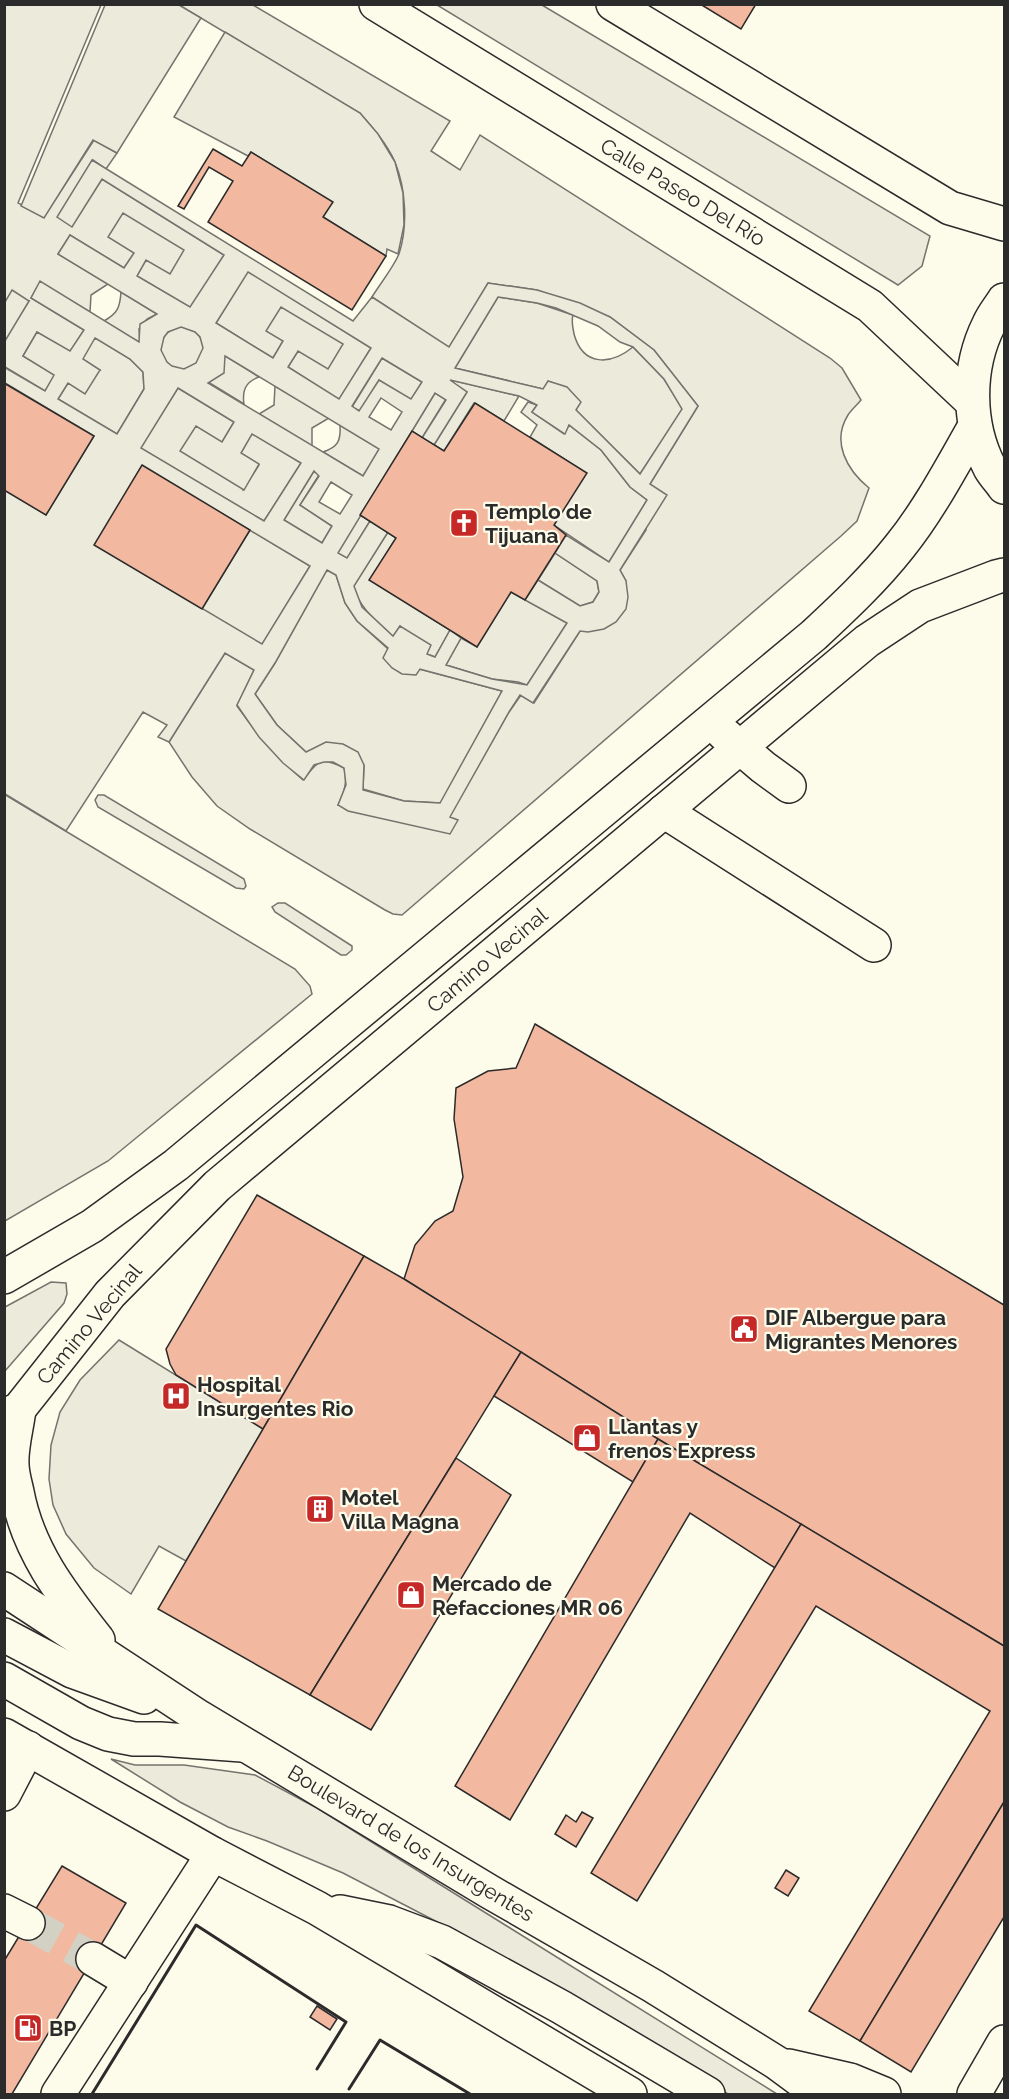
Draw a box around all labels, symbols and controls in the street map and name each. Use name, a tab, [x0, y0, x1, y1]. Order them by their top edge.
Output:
street label: Calle Paseo Del Río	[596, 133, 770, 251]
place label: Templo de Tijuana	[485, 499, 592, 548]
church icon: Templo de Tijuana	[448, 507, 480, 539]
street label: Camino Vecinal	[422, 902, 553, 1018]
street label: Camino Vecinal	[31, 1258, 147, 1389]
place label: DIF Albergue para Migrantes Menores	[765, 1305, 957, 1354]
public building icon: DIF Albergue para Migrantes Menores	[728, 1313, 760, 1345]
place label: Hospital Insurgentes Rio	[197, 1372, 354, 1421]
hospital icon: Hospital Insurgentes Rio	[160, 1380, 192, 1412]
place label: Llantas y frenos Express	[608, 1414, 756, 1463]
shop icon: Llantas y frenos Express	[571, 1422, 603, 1454]
place label: Motel Villa Magna	[341, 1485, 459, 1534]
building icon: Motel Villa Magna	[304, 1493, 336, 1525]
place label: Mercado de Refacciones MR 06	[432, 1571, 623, 1620]
shop icon: Mercado de Refacciones MR 06	[395, 1579, 427, 1611]
street label: Boulevard de los Insurgentes	[283, 1759, 539, 1927]
fuel station icon: BP	[12, 2012, 44, 2044]
place label: BP	[49, 2016, 76, 2041]

